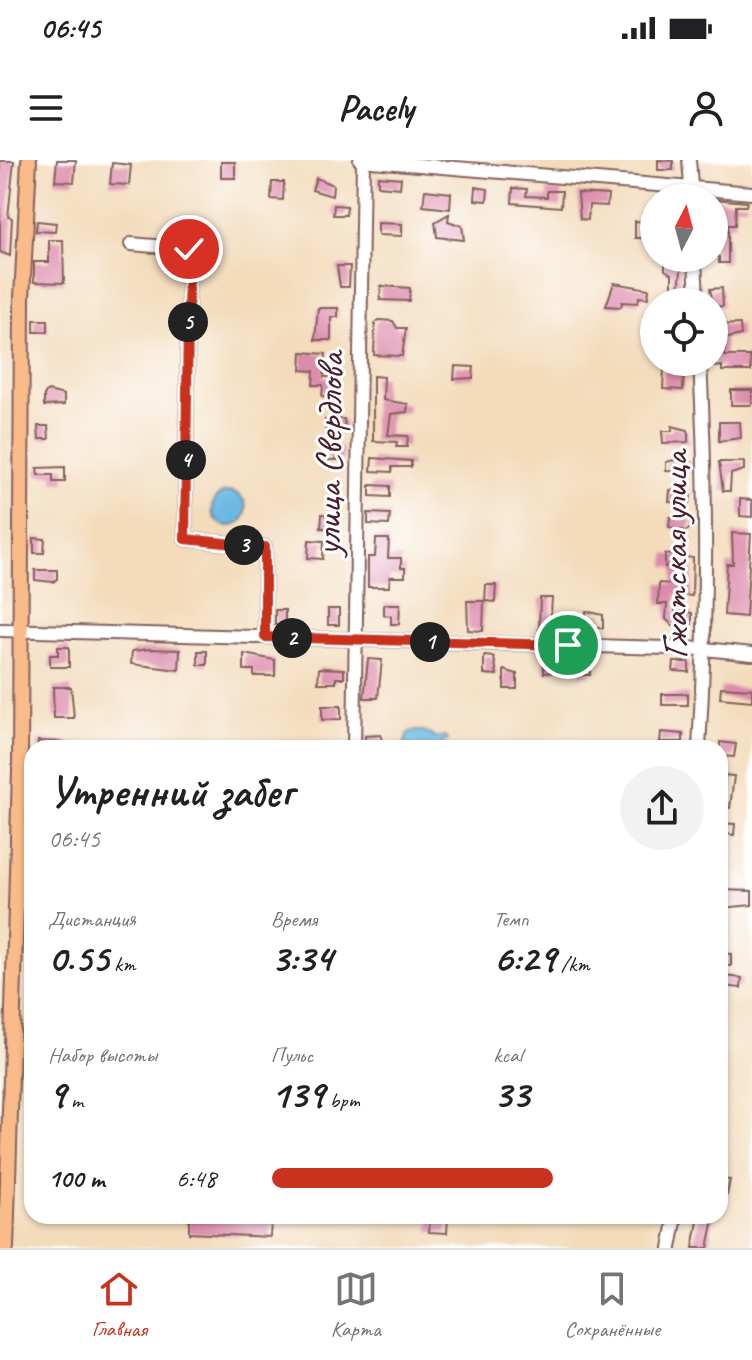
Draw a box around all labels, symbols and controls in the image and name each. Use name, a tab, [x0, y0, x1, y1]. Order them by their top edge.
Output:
text: 06:45	[40, 9, 100, 47]
text: Pacely	[338, 85, 414, 131]
icon: menu	[24, 86, 68, 130]
icon: person	[684, 86, 728, 130]
north arrow	[640, 184, 728, 272]
map controls	[640, 184, 728, 376]
pin	[155, 215, 223, 283]
icon: check	[167, 227, 211, 271]
button: locate	[640, 288, 728, 376]
pin: 5	[168, 302, 208, 342]
text: 5	[183, 308, 193, 336]
street label: улица Свердлова	[304, 348, 354, 558]
pin: 4	[166, 440, 206, 480]
text: 4	[181, 446, 191, 474]
street label: Гжатская улица	[651, 448, 698, 659]
pin: 3	[224, 525, 264, 565]
text: 3	[239, 531, 249, 559]
pin	[534, 611, 602, 679]
pin: 2	[272, 618, 312, 658]
pin: 1	[410, 622, 450, 662]
icon: arrive	[546, 623, 590, 667]
text: 2	[287, 624, 297, 652]
text: 1	[425, 628, 435, 656]
text: Утренний забег	[48, 764, 293, 819]
button: share	[620, 766, 704, 850]
text: 06:45	[48, 822, 100, 855]
text: Дистанция	[48, 905, 136, 933]
text: Время	[271, 905, 317, 933]
text: Темп	[493, 905, 529, 933]
text: 0.55	[48, 933, 109, 983]
text: 3:34	[271, 933, 333, 983]
text: 6:29	[493, 933, 556, 983]
text: km	[109, 950, 135, 978]
text: /km	[556, 950, 590, 978]
text: Набор высоты	[48, 1041, 157, 1069]
text: Пульс	[271, 1041, 313, 1069]
text: kcal	[493, 1041, 522, 1069]
text: 9	[48, 1069, 66, 1119]
text: 139	[271, 1069, 324, 1119]
text: 33	[493, 1069, 529, 1119]
text: m	[66, 1086, 83, 1114]
text: bpm	[324, 1086, 360, 1114]
text: 100 m	[48, 1162, 104, 1195]
text: 6:48	[176, 1162, 216, 1195]
tab: Главная	[92, 1267, 147, 1343]
tab: Карта	[331, 1267, 381, 1343]
tab: Сохранённые	[565, 1267, 660, 1343]

